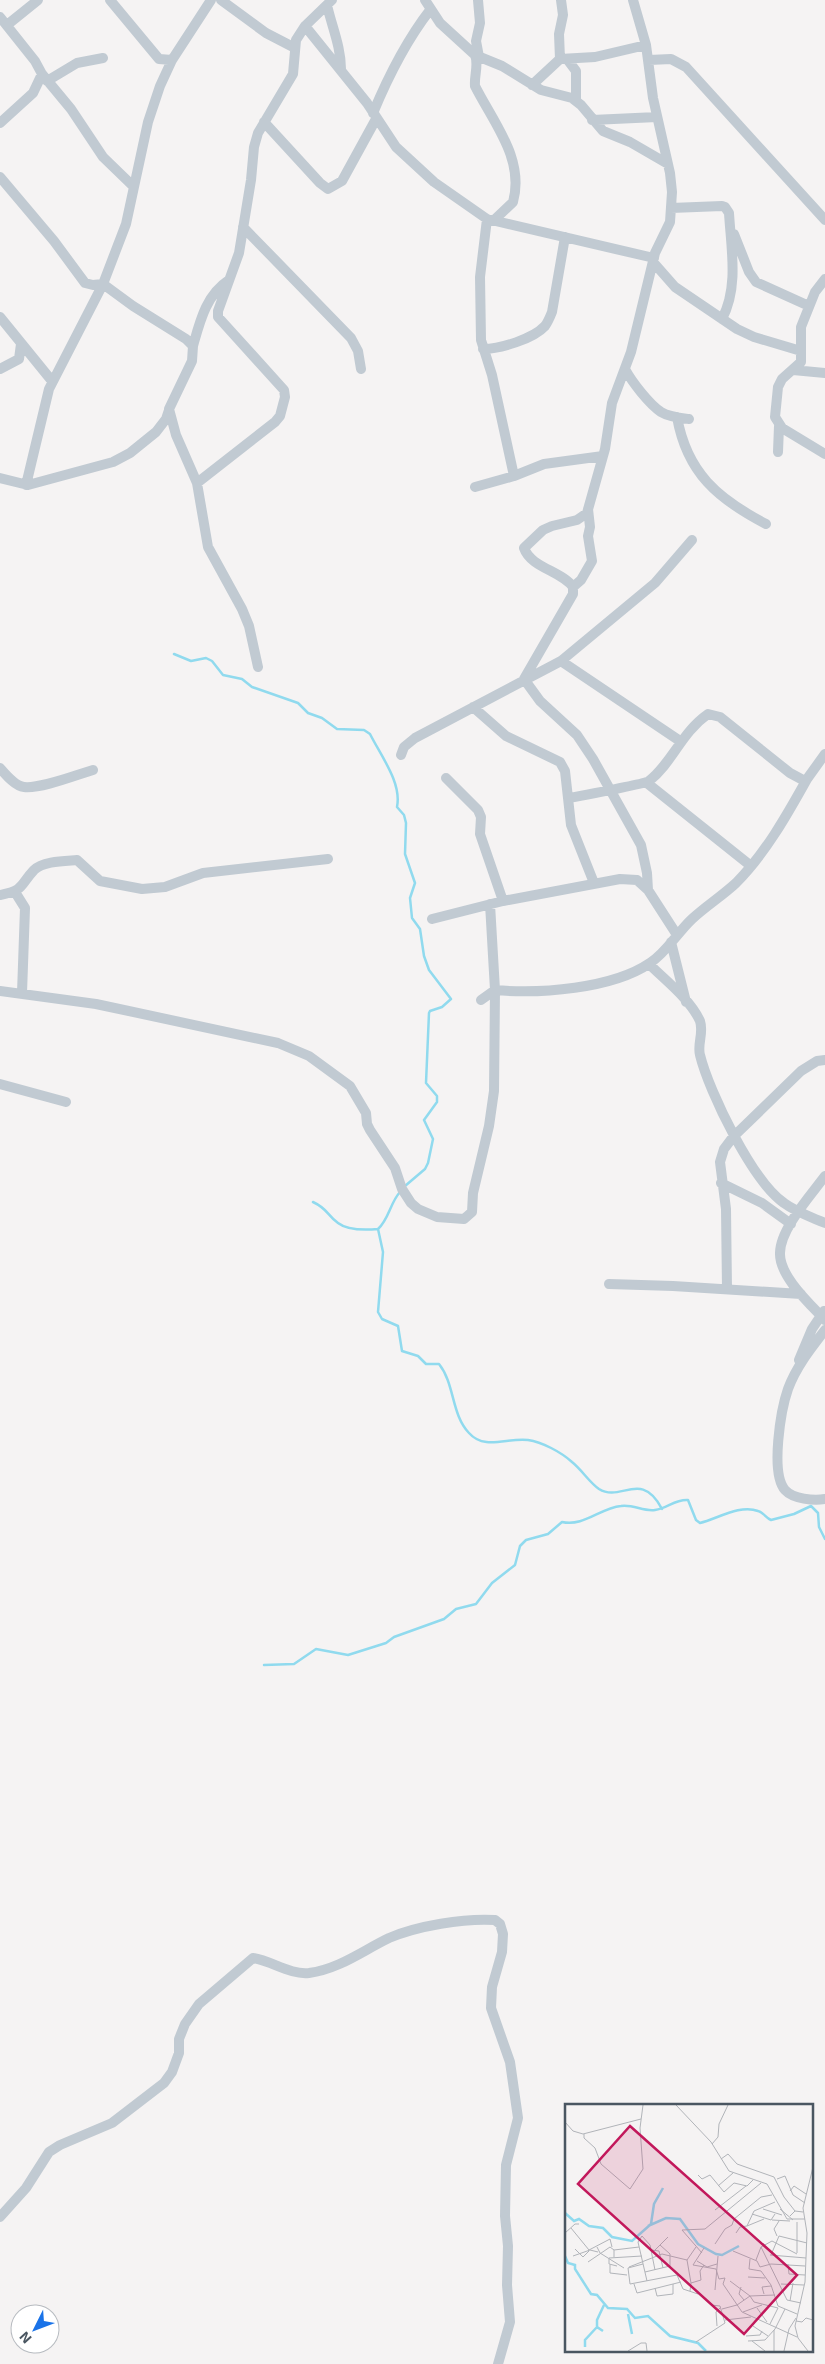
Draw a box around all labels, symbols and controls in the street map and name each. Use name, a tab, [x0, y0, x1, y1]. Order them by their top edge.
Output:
inset map	[565, 2104, 812, 2352]
north arrow	[10, 2304, 60, 2354]
text: N	[15, 2329, 35, 2347]

